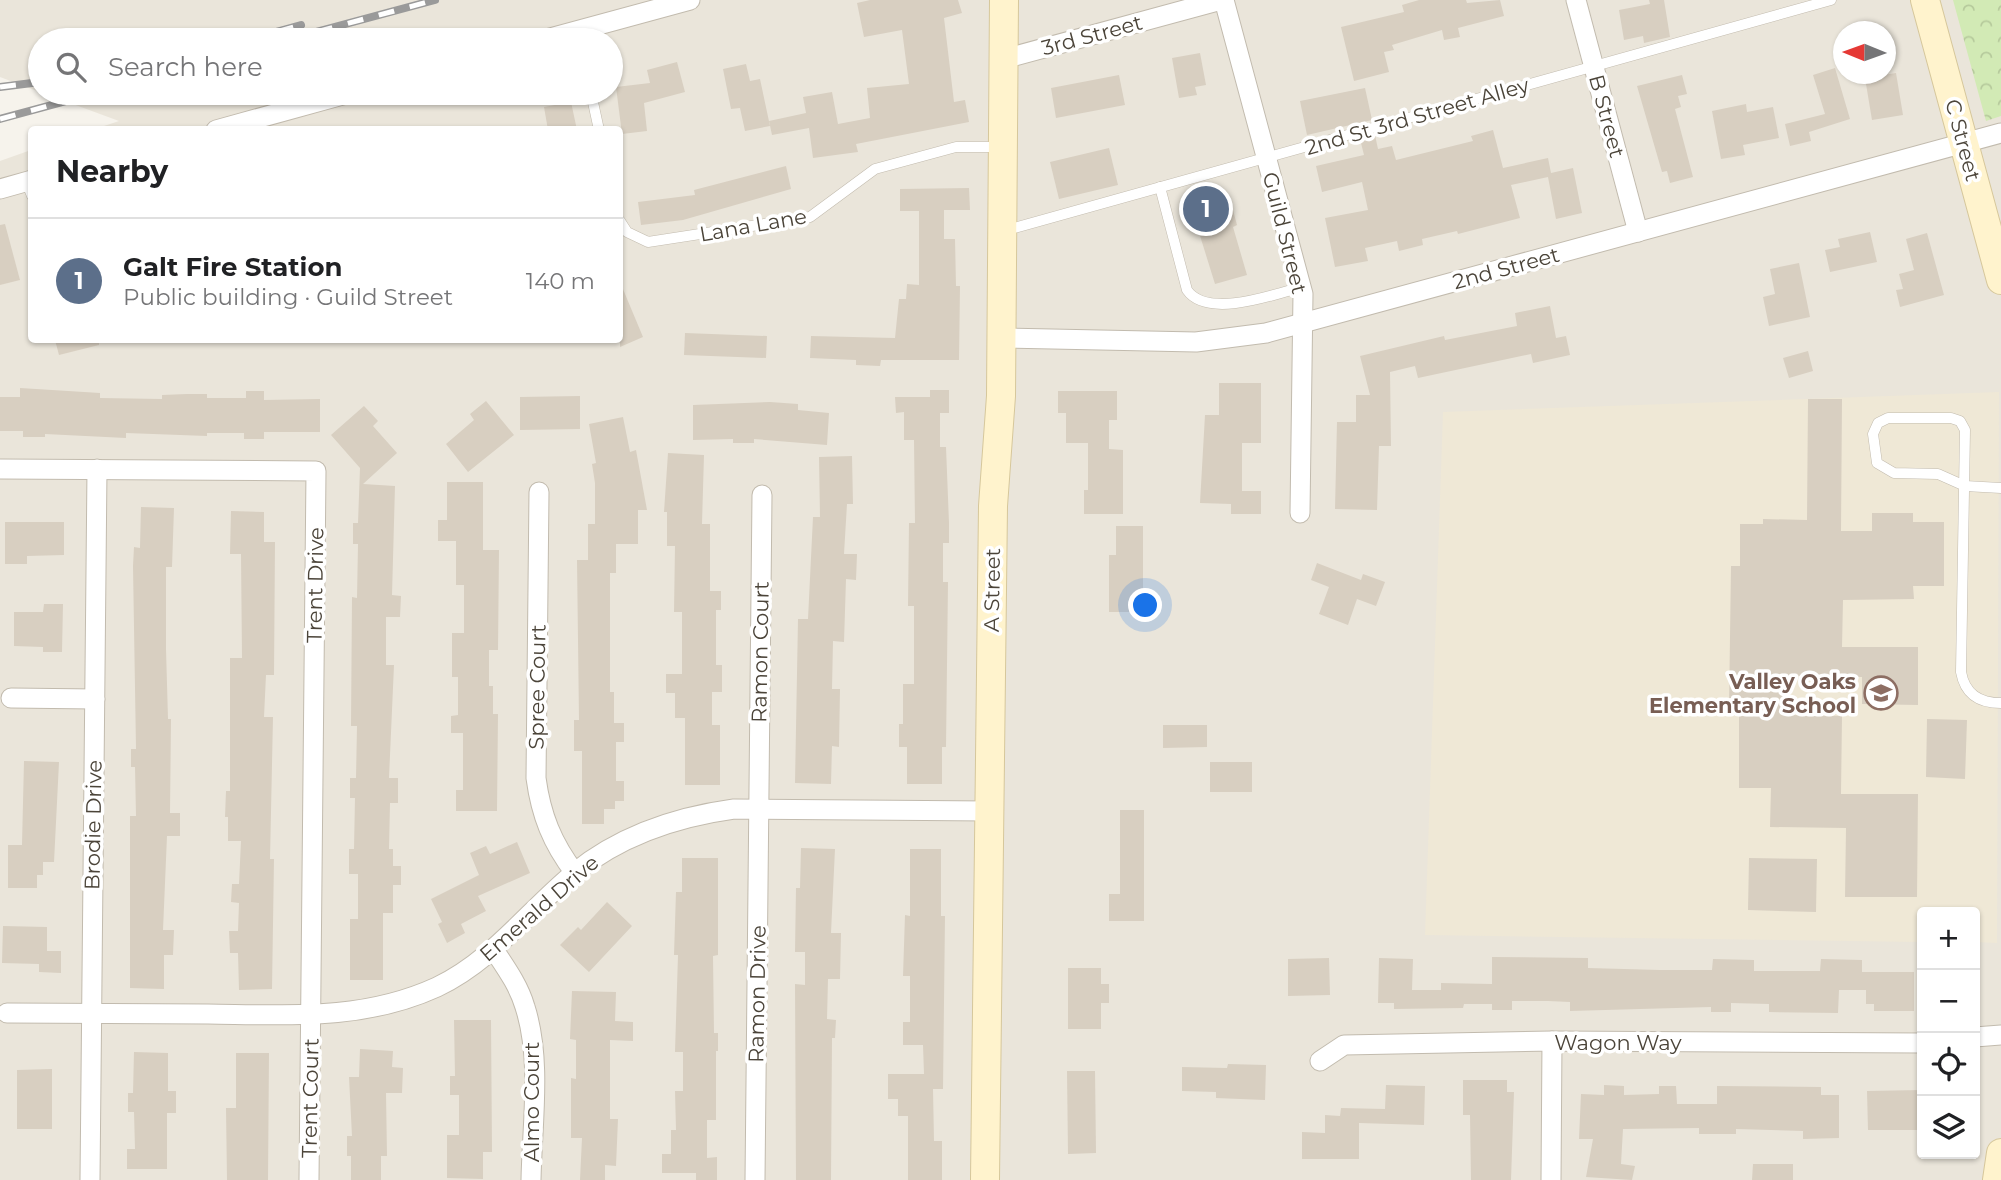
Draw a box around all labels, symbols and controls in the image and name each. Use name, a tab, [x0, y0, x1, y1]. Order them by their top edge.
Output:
street label: 3rd Street	[1039, 10, 1145, 60]
north arrow	[1833, 21, 1896, 84]
search box	[28, 28, 623, 105]
icon: search	[52, 48, 90, 86]
text: Search here	[108, 51, 263, 83]
street label: 2nd St 3rd Street Alley	[1302, 72, 1532, 160]
street label: B Street	[1584, 72, 1630, 160]
street label: C Street	[1940, 96, 1986, 184]
text: Nearby	[56, 153, 168, 190]
street label: Guild Street	[1258, 169, 1312, 297]
pin: 1	[1183, 183, 1229, 235]
street label: Lana Lane	[697, 203, 809, 247]
street label: 2nd Street	[1450, 242, 1562, 294]
text: Galt Fire Station	[123, 251, 342, 283]
text: 1	[74, 267, 84, 295]
text: 140 m	[526, 267, 595, 295]
text: Public building · Guild Street	[123, 283, 453, 311]
street label: Trent Drive	[301, 527, 329, 643]
street label: A Street	[979, 548, 1005, 632]
street label: Ramon Court	[746, 581, 774, 723]
your location	[1128, 588, 1162, 622]
street label: Spree Court	[523, 624, 551, 750]
place label: Valley Oaks Elementary School	[1649, 669, 1856, 718]
school or university icon: Valley Oaks Elementary School	[1862, 674, 1900, 712]
street label: Brodie Drive	[79, 760, 107, 890]
street label: Emerald Drive	[474, 850, 604, 966]
map controls	[1917, 907, 1980, 1159]
button: +	[1917, 907, 1980, 970]
street label: Ramon Drive	[743, 925, 771, 1063]
button: −	[1917, 970, 1980, 1033]
street label: Wagon Way	[1554, 1030, 1682, 1055]
button: locate	[1917, 1033, 1980, 1096]
street label: Trent Court	[296, 1038, 324, 1158]
street label: Almo Court	[519, 1042, 544, 1162]
button: layers	[1917, 1096, 1980, 1159]

